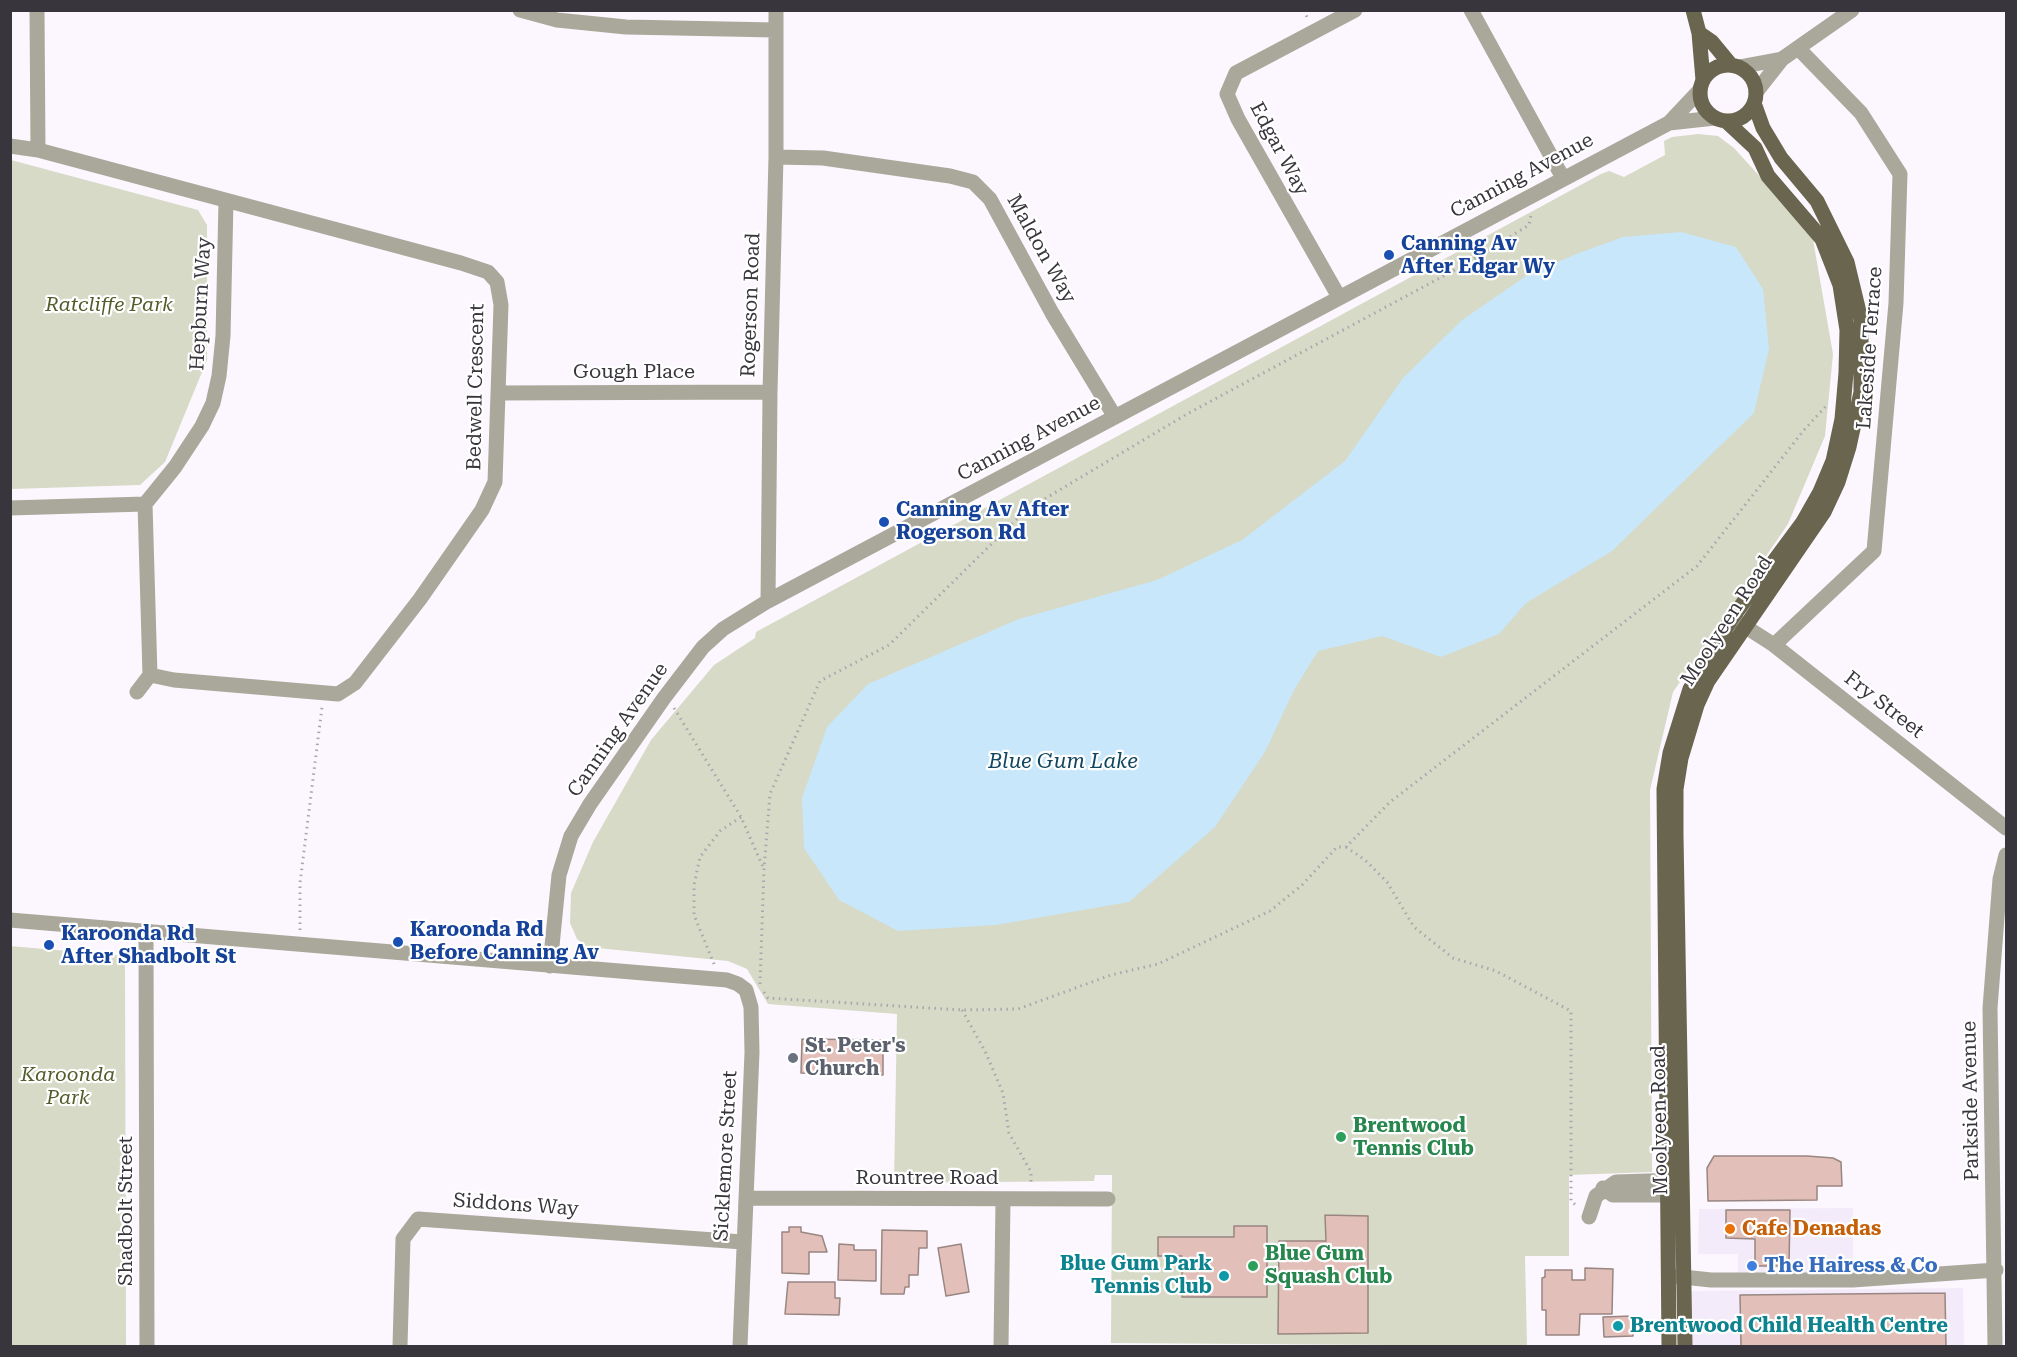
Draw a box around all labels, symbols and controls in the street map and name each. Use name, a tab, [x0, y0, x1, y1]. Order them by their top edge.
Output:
street label: Edgar Way	[1244, 98, 1314, 200]
street label: Canning Avenue	[1446, 128, 1598, 224]
street label: Maldon Way	[1001, 190, 1081, 308]
street label: Rogerson Road	[736, 232, 766, 378]
place label: Canning Av After Edgar Wy	[1401, 232, 1555, 279]
street label: Hepburn Way	[186, 237, 216, 371]
marker: Canning Av After Edgar Wy	[1382, 248, 1396, 262]
street label: Lakeside Terrace	[1852, 266, 1888, 430]
park label: Ratcliffe Park	[45, 293, 173, 317]
street label: Bedwell Crescent	[463, 303, 489, 471]
street label: Gough Place	[573, 360, 695, 384]
street label: Canning Avenue	[953, 391, 1105, 487]
place label: Canning Av After Rogerson Rd	[896, 498, 1069, 545]
marker: Canning Av After Rogerson Rd	[877, 515, 891, 529]
street label: Moolyeen Road	[1676, 551, 1778, 691]
street label: Canning Avenue	[563, 658, 673, 802]
street label: Fry Street	[1839, 666, 1929, 744]
water label: Blue Gum Lake	[988, 749, 1138, 775]
place label: Karoonda Rd Before Canning Av	[410, 918, 599, 965]
place label: Karoonda Rd After Shadbolt St	[61, 922, 236, 969]
marker: Karoonda Rd Before Canning Av	[391, 935, 405, 949]
marker: Karoonda Rd After Shadbolt St	[42, 938, 56, 952]
street label: Parkside Avenue	[1958, 1021, 1984, 1181]
place label: St. Peter's Church	[805, 1034, 906, 1081]
street label: Moolyeen Road	[1647, 1045, 1673, 1195]
marker: St. Peter's Church	[786, 1051, 800, 1065]
park label: Karoonda Park	[21, 1063, 115, 1110]
street label: Sicklemore Street	[710, 1070, 742, 1242]
place label: Brentwood Tennis Club	[1353, 1114, 1474, 1161]
marker: Brentwood Tennis Club	[1334, 1130, 1348, 1144]
street label: Shadbolt Street	[114, 1136, 138, 1286]
street label: Rountree Road	[856, 1166, 998, 1190]
street label: Siddons Way	[452, 1189, 580, 1221]
place label: Cafe Denadas	[1742, 1217, 1881, 1241]
marker: Cafe Denadas	[1723, 1222, 1737, 1236]
place label: Blue Gum Squash Club	[1265, 1242, 1392, 1289]
place label: Blue Gum Park Tennis Club	[1060, 1252, 1212, 1299]
place label: The Hairess & Co	[1764, 1254, 1938, 1278]
marker: Blue Gum Squash Club	[1246, 1259, 1260, 1273]
marker: The Hairess & Co	[1745, 1259, 1759, 1273]
marker: Blue Gum Park Tennis Club	[1217, 1269, 1231, 1283]
place label: Brentwood Child Health Centre	[1630, 1314, 1948, 1338]
marker: Brentwood Child Health Centre	[1611, 1319, 1625, 1333]

